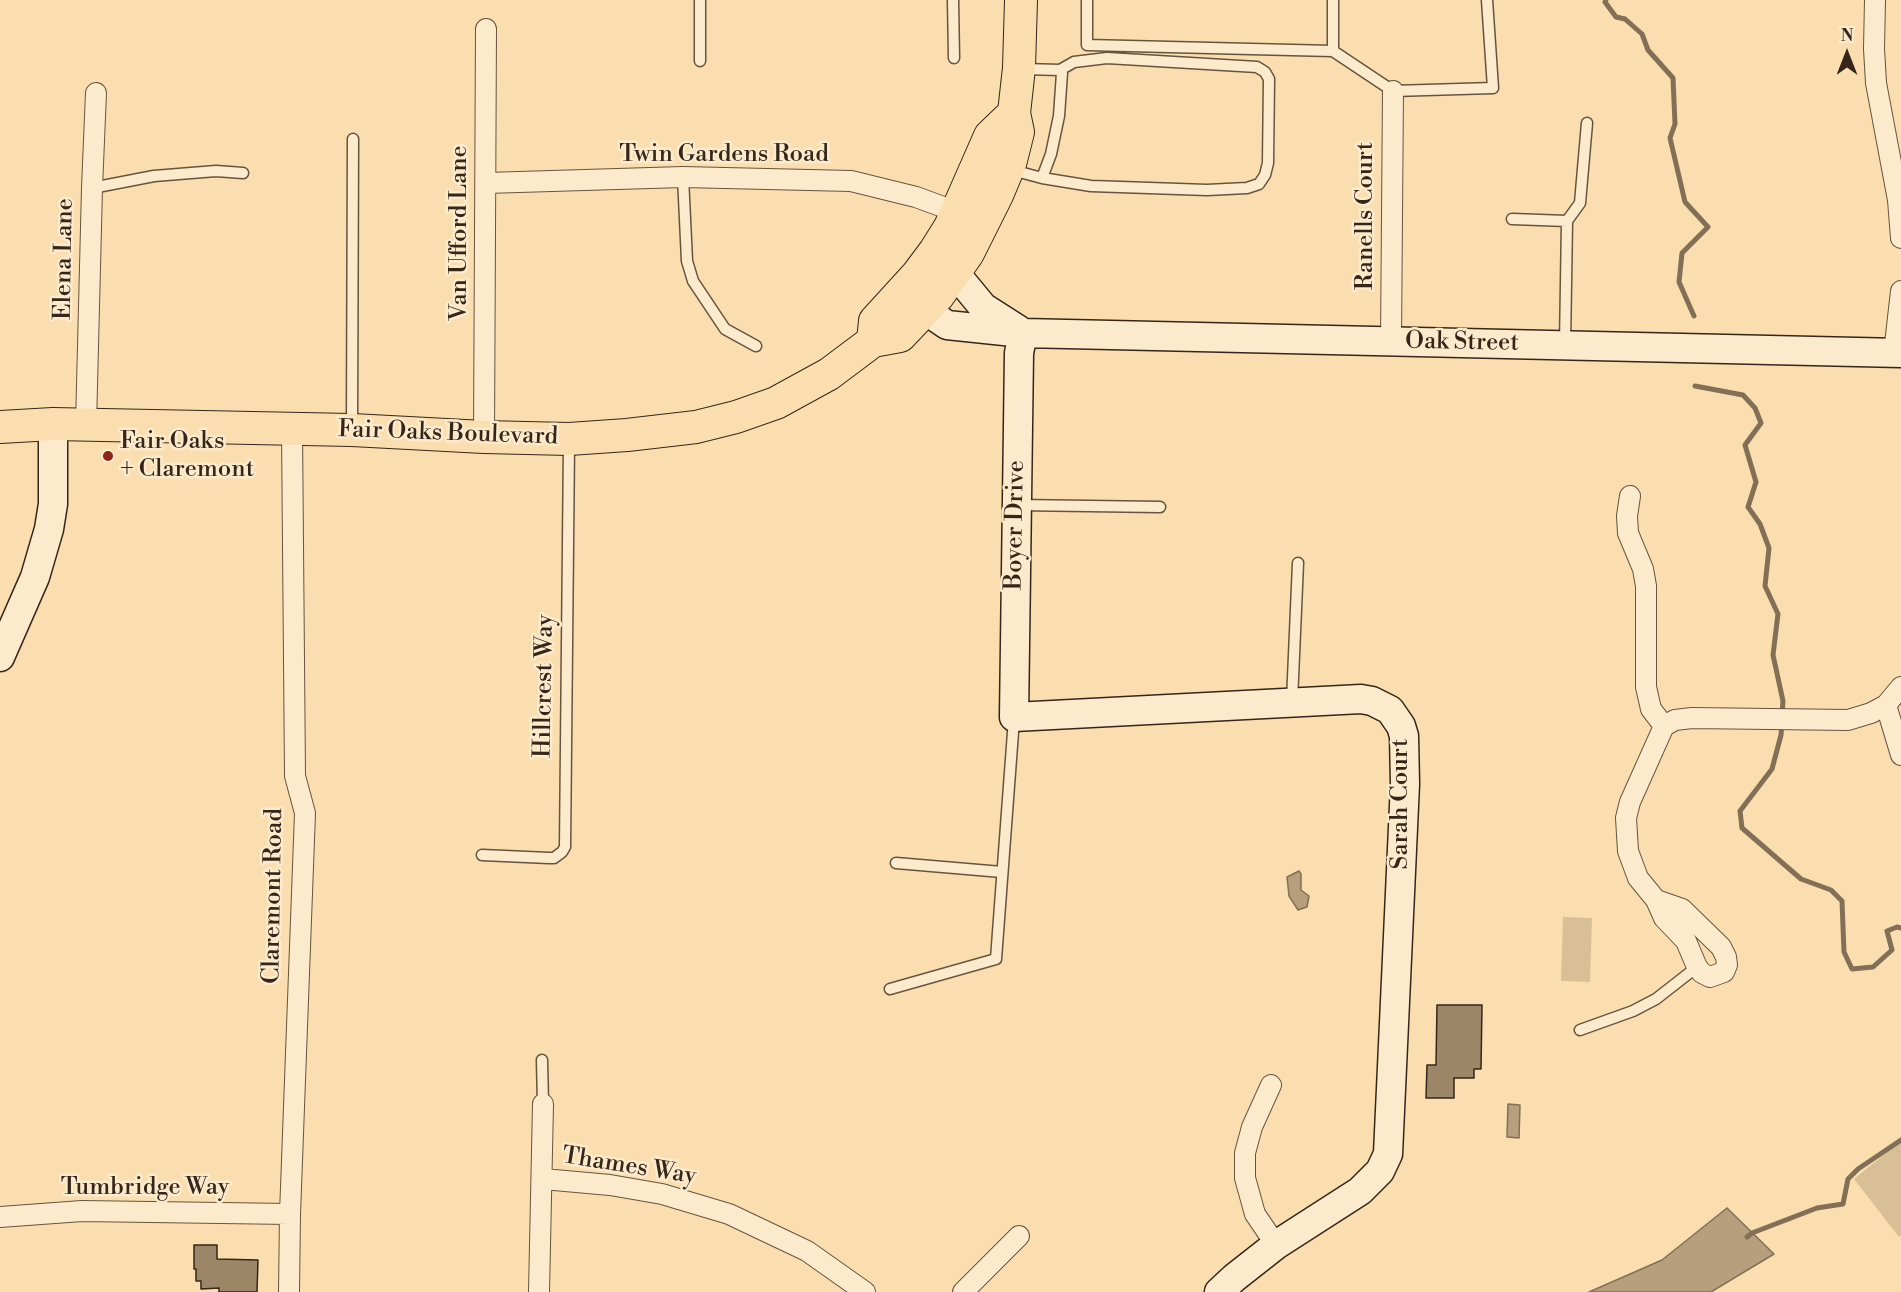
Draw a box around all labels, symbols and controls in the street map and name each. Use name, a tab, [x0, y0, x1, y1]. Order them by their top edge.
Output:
north arrow	[1817, 24, 1877, 84]
text: N	[1841, 26, 1853, 46]
street label: Twin Gardens Road	[619, 141, 829, 169]
street label: Ranells Court	[1352, 142, 1380, 290]
street label: Van Ufford Lane	[446, 145, 474, 321]
street label: Elena Lane	[50, 198, 80, 320]
street label: Oak Street	[1405, 328, 1519, 358]
street label: Fair Oaks Boulevard	[337, 416, 559, 452]
place label: Fair Oaks + Claremont	[120, 428, 254, 484]
marker: Fair Oaks + Claremont	[101, 449, 115, 463]
street label: Boyer Drive	[1000, 460, 1032, 590]
street label: Hillcrest Way	[529, 614, 561, 758]
street label: Sarah Court	[1387, 739, 1415, 869]
street label: Claremont Road	[258, 808, 290, 984]
street label: Thames Way	[560, 1142, 698, 1192]
street label: Tumbridge Way	[61, 1174, 229, 1202]

